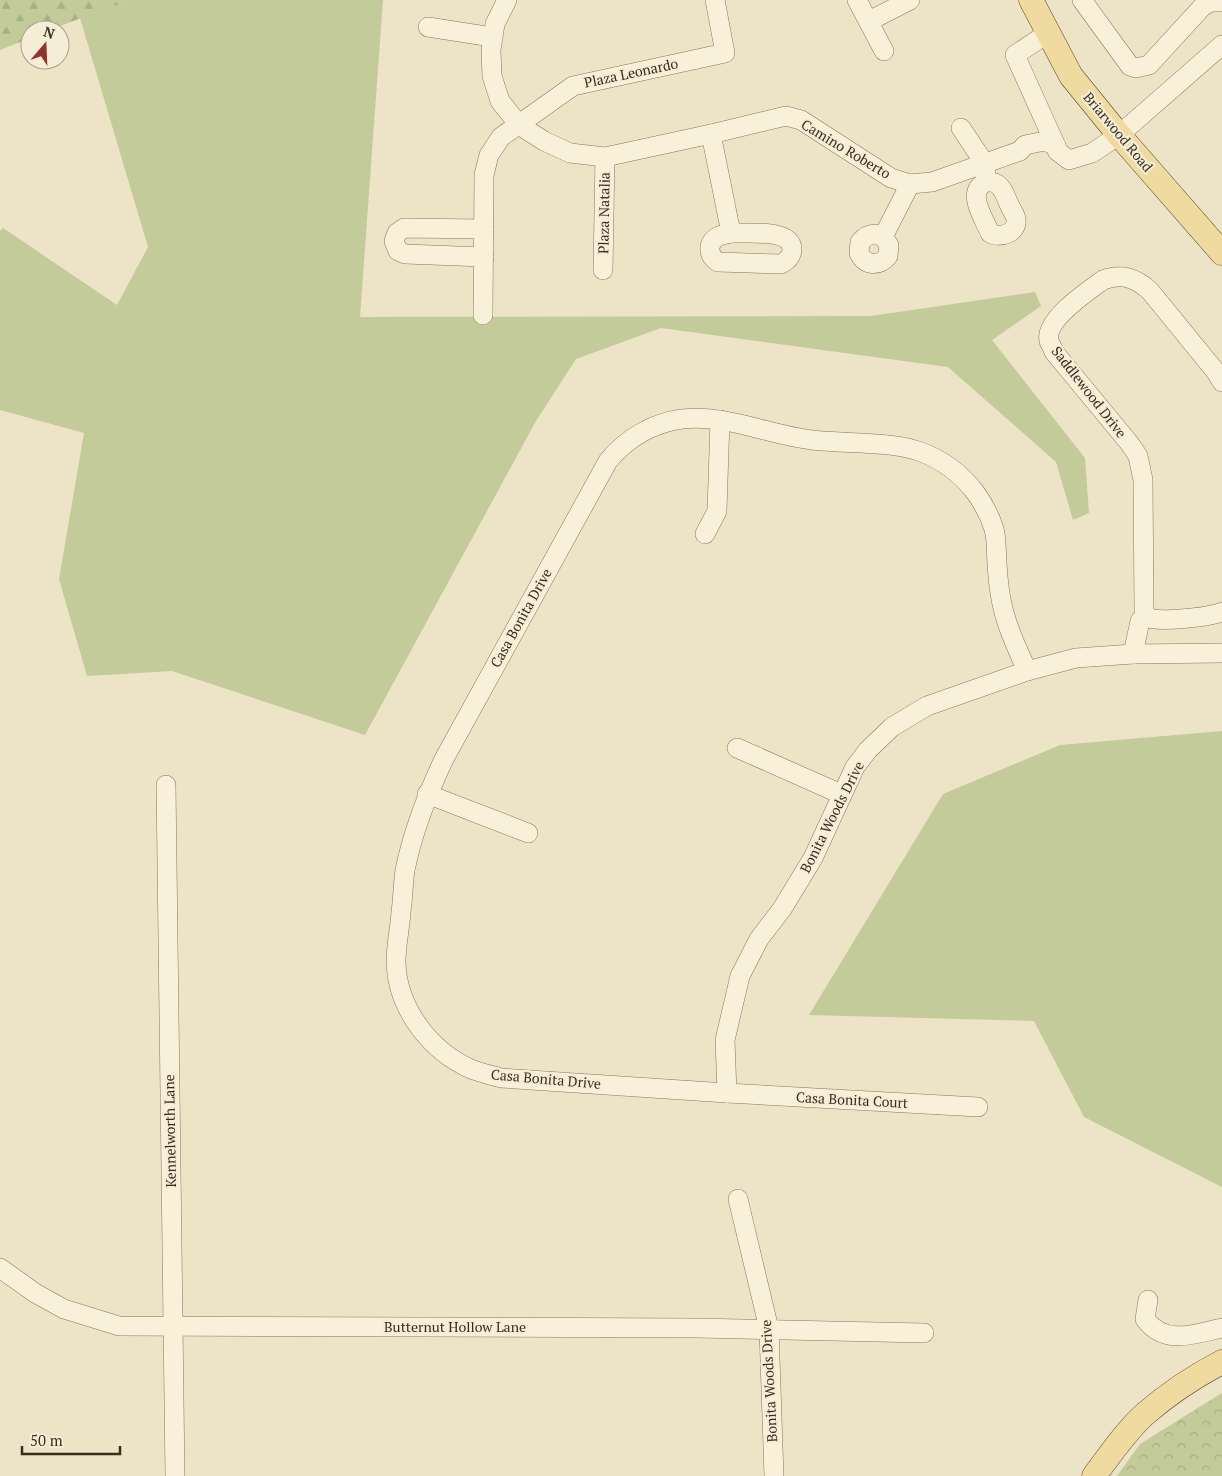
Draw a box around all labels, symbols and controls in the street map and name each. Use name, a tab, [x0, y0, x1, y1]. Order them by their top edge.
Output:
north arrow	[20, 20, 70, 70]
text: N	[41, 22, 58, 43]
street label: Plaza Leonardo	[582, 53, 680, 92]
street label: Briarwood Road	[1079, 88, 1158, 176]
street label: Camino Roberto	[798, 114, 895, 183]
street label: Plaza Natalia	[593, 172, 614, 254]
street label: Saddlewood Drive	[1048, 342, 1131, 441]
street label: Casa Bonita Drive	[485, 565, 556, 671]
street label: Bonita Woods Drive	[795, 758, 868, 876]
street label: Casa Bonita Drive	[490, 1064, 602, 1093]
street label: Kennelworth Lane	[159, 1074, 180, 1188]
street label: Casa Bonita Court	[796, 1087, 909, 1112]
street label: Butternut Hollow Lane	[384, 1317, 526, 1336]
street label: Bonita Woods Drive	[756, 1319, 781, 1443]
scale bar	[22, 1424, 120, 1456]
text: 50 m	[30, 1430, 63, 1450]

